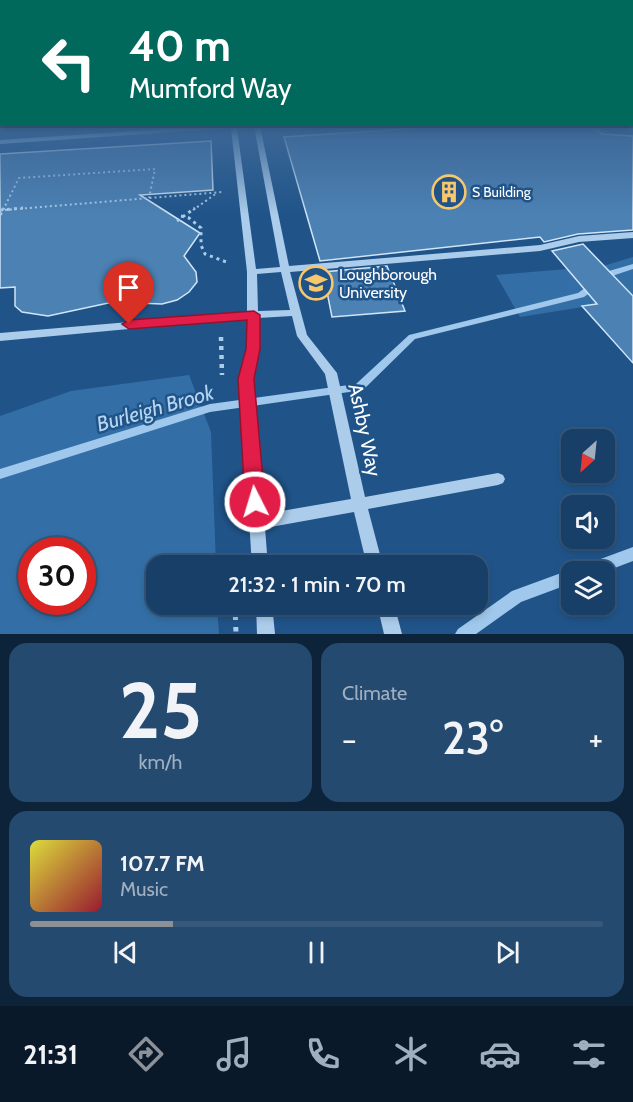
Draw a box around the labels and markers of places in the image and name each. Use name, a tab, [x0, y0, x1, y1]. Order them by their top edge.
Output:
building icon: S Building	[431, 174, 467, 210]
place label: S Building	[472, 183, 532, 201]
pin	[103, 262, 154, 324]
school or university icon: Loughborough University	[298, 265, 334, 301]
place label: Loughborough University	[339, 265, 437, 302]

